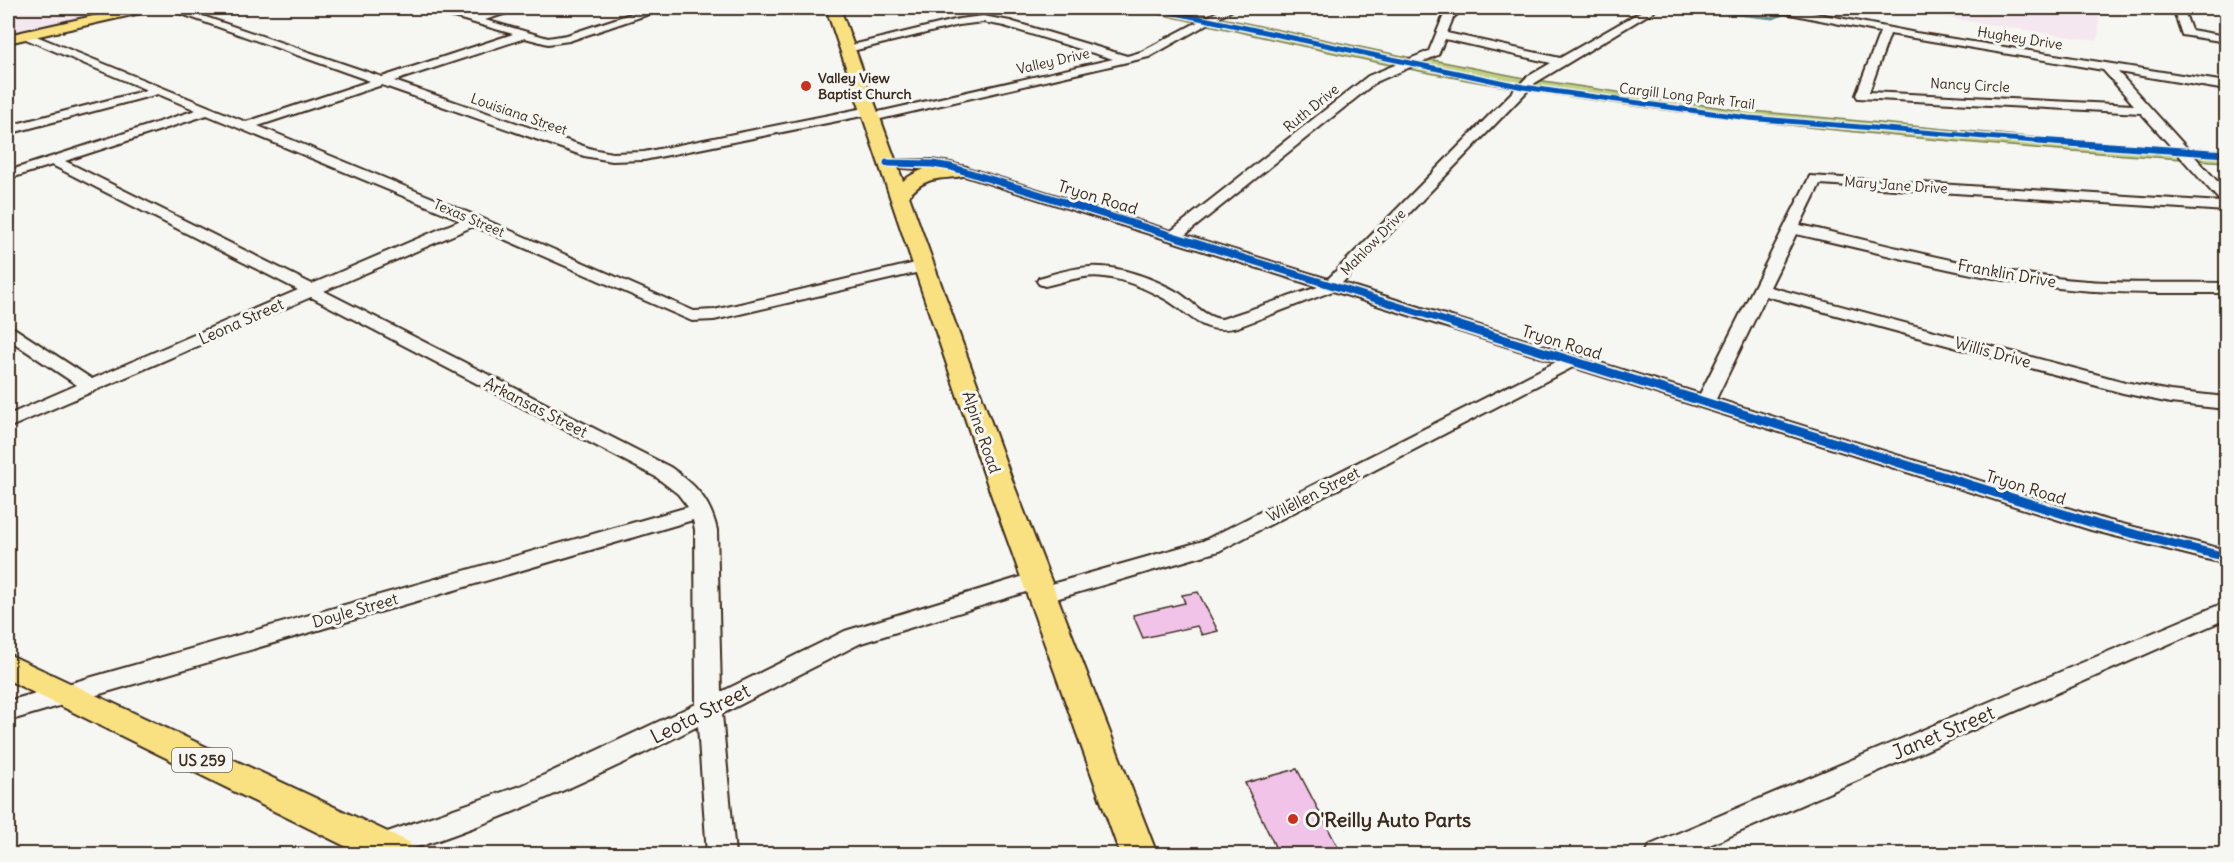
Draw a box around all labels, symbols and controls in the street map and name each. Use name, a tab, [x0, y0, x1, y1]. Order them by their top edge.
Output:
street label: Hughey Drive	[1976, 22, 2064, 54]
street label: Valley Drive	[1015, 44, 1091, 78]
place label: Valley View Baptist Church	[818, 69, 912, 103]
street label: Nancy Circle	[1930, 74, 2010, 96]
marker: Valley View Baptist Church	[799, 79, 813, 93]
street label: Cargill Long Park Trail	[1618, 79, 1756, 113]
street label: Ruth Drive	[1280, 80, 1342, 136]
street label: Louisiana Street	[468, 89, 570, 139]
street label: Mary Jane Drive	[1844, 172, 1948, 198]
street label: Tryon Road	[1056, 175, 1140, 219]
street label: Texas Street	[431, 195, 508, 241]
street label: Mahlow Drive	[1337, 205, 1409, 279]
street label: Franklin Drive	[1956, 255, 2058, 291]
street label: Leona Street	[195, 293, 287, 349]
street label: Tryon Road	[1520, 320, 1604, 364]
street label: Willis Drive	[1953, 332, 2033, 372]
street label: Arkansas Street	[481, 372, 592, 442]
street label: Alpine Road	[959, 388, 1005, 476]
street label: Wilellen Street	[1263, 462, 1363, 526]
street label: Tryon Road	[1984, 465, 2068, 509]
street label: Doyle Street	[310, 588, 401, 632]
street label: Leota Street	[646, 677, 754, 749]
street label: Janet Street	[1888, 699, 1998, 765]
road number: US 259	[172, 748, 232, 772]
place label: O'Reilly Auto Parts	[1305, 807, 1471, 832]
marker: O'Reilly Auto Parts	[1286, 812, 1300, 826]

